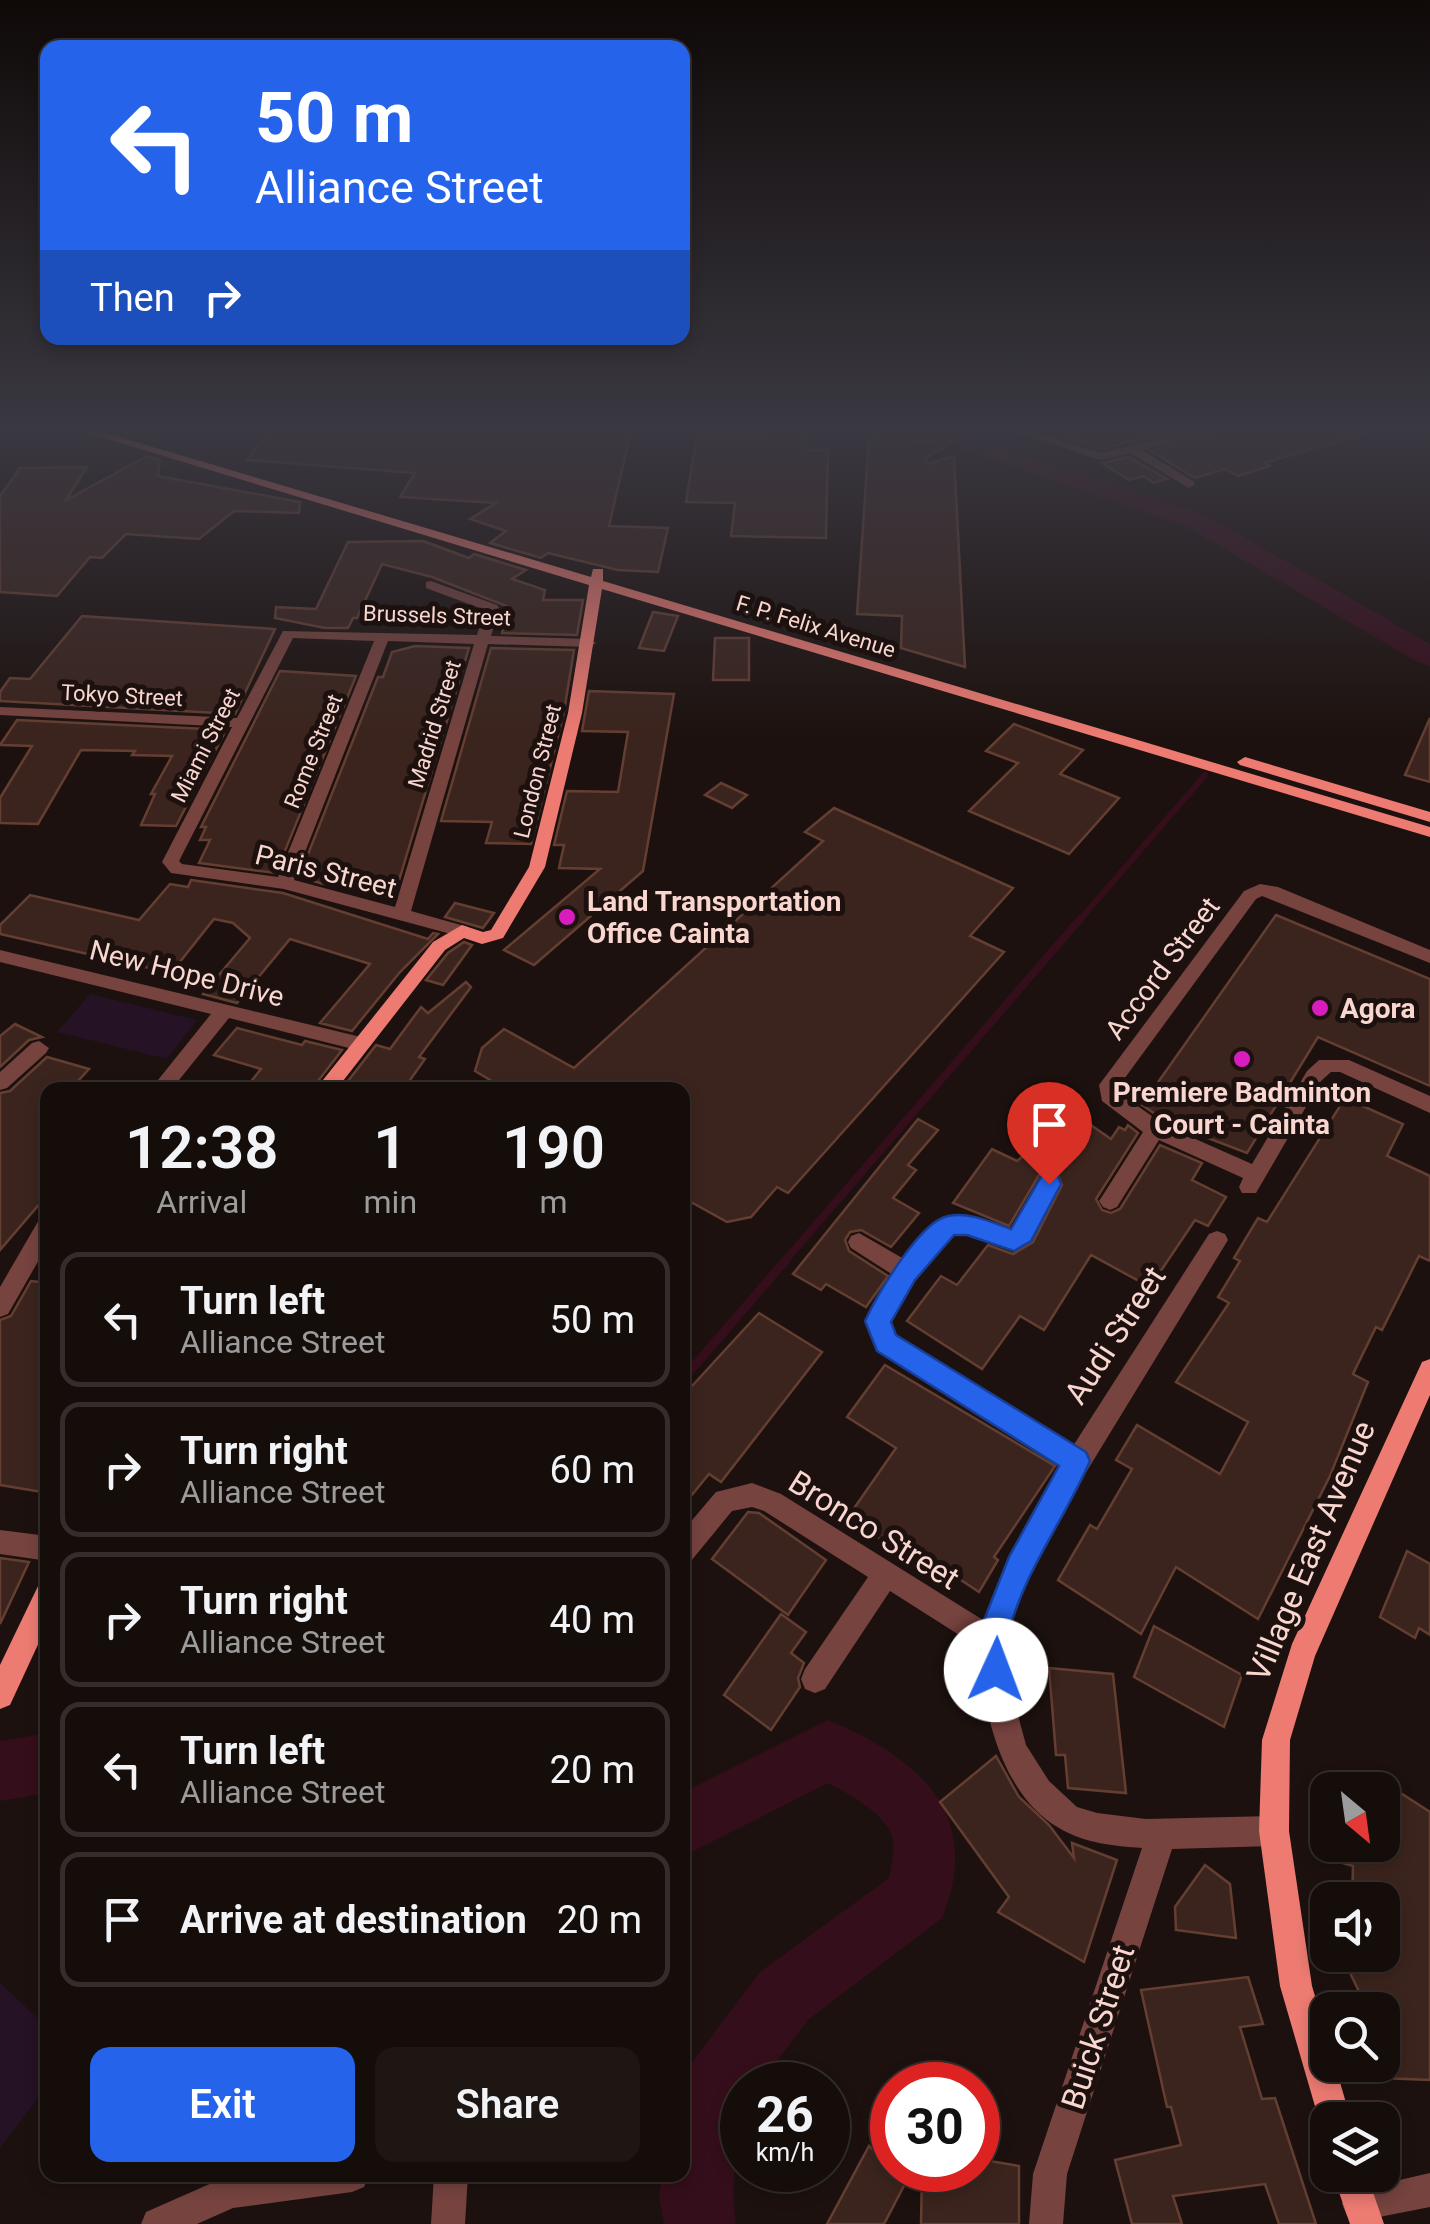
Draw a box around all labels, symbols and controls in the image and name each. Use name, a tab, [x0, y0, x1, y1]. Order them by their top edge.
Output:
text: 50 m	[255, 77, 413, 159]
icon: left	[90, 80, 220, 210]
text: Alliance Street	[255, 161, 544, 214]
icon: right	[195, 270, 250, 325]
text: Then	[90, 276, 175, 320]
street label: F. P. Felix Avenue	[733, 590, 898, 663]
street label: Brussels Street	[363, 600, 511, 631]
street label: Madrid Street	[403, 657, 466, 791]
street label: Tokyo Street	[60, 680, 184, 711]
street label: Miami Street	[166, 684, 245, 806]
street label: Rome Street	[279, 691, 348, 812]
street label: London Street	[509, 702, 566, 841]
street label: Paris Street	[252, 838, 400, 905]
place label: Land Transportation Office Cainta	[587, 885, 841, 950]
street label: Accord Street	[1098, 891, 1227, 1046]
marker: Land Transportation Office Cainta	[556, 906, 578, 928]
street label: New Hope Drive	[86, 933, 287, 1014]
place label: Agora	[1340, 992, 1415, 1025]
marker: Agora	[1309, 997, 1331, 1019]
marker: Premiere Badminton Court - Cainta	[1231, 1048, 1253, 1070]
place label: Premiere Badminton Court - Cainta	[1113, 1076, 1371, 1141]
pin	[1007, 1082, 1092, 1185]
icon: arrive	[1022, 1097, 1077, 1152]
text: 12:38	[125, 1112, 279, 1183]
text: 1	[373, 1112, 407, 1183]
text: 190	[502, 1112, 605, 1183]
text: Arrival	[156, 1183, 247, 1221]
text: min	[364, 1183, 417, 1221]
text: m	[539, 1183, 568, 1221]
street label: Audi Street	[1056, 1259, 1174, 1411]
text: Turn left	[180, 1279, 325, 1323]
icon: left	[95, 1292, 150, 1347]
text: 50 m	[550, 1298, 635, 1342]
text: Alliance Street	[180, 1323, 385, 1361]
street label: Village East Avenue	[1239, 1415, 1383, 1687]
text: Turn right	[180, 1429, 348, 1473]
icon: right	[95, 1442, 150, 1497]
text: 60 m	[550, 1448, 635, 1492]
street label: Bronco Street	[782, 1463, 966, 1597]
text: Alliance Street	[180, 1473, 385, 1511]
text: Turn right	[180, 1579, 348, 1623]
icon: right	[95, 1592, 150, 1647]
text: 40 m	[550, 1598, 635, 1642]
position arrow	[944, 1618, 1048, 1722]
text: Alliance Street	[180, 1623, 385, 1661]
text: Turn left	[180, 1729, 325, 1773]
icon: left	[95, 1742, 150, 1797]
text: 20 m	[550, 1748, 635, 1792]
north arrow	[1310, 1772, 1400, 1862]
map controls	[1310, 1772, 1400, 2192]
text: Alliance Street	[180, 1773, 385, 1811]
button: sound	[1310, 1882, 1400, 1972]
icon: arrive	[95, 1892, 150, 1947]
text: Arrive at destination	[180, 1898, 527, 1942]
text: 20 m	[557, 1898, 642, 1942]
street label: Buick Street	[1054, 1940, 1142, 2114]
button: search	[1310, 1992, 1400, 2082]
button: Exit	[90, 2047, 355, 2162]
button: Share	[375, 2047, 640, 2162]
speed limit sign: 30	[870, 2062, 1000, 2192]
text: 26	[756, 2086, 814, 2144]
button: layers	[1310, 2102, 1400, 2192]
text: km/h	[756, 2138, 814, 2167]

